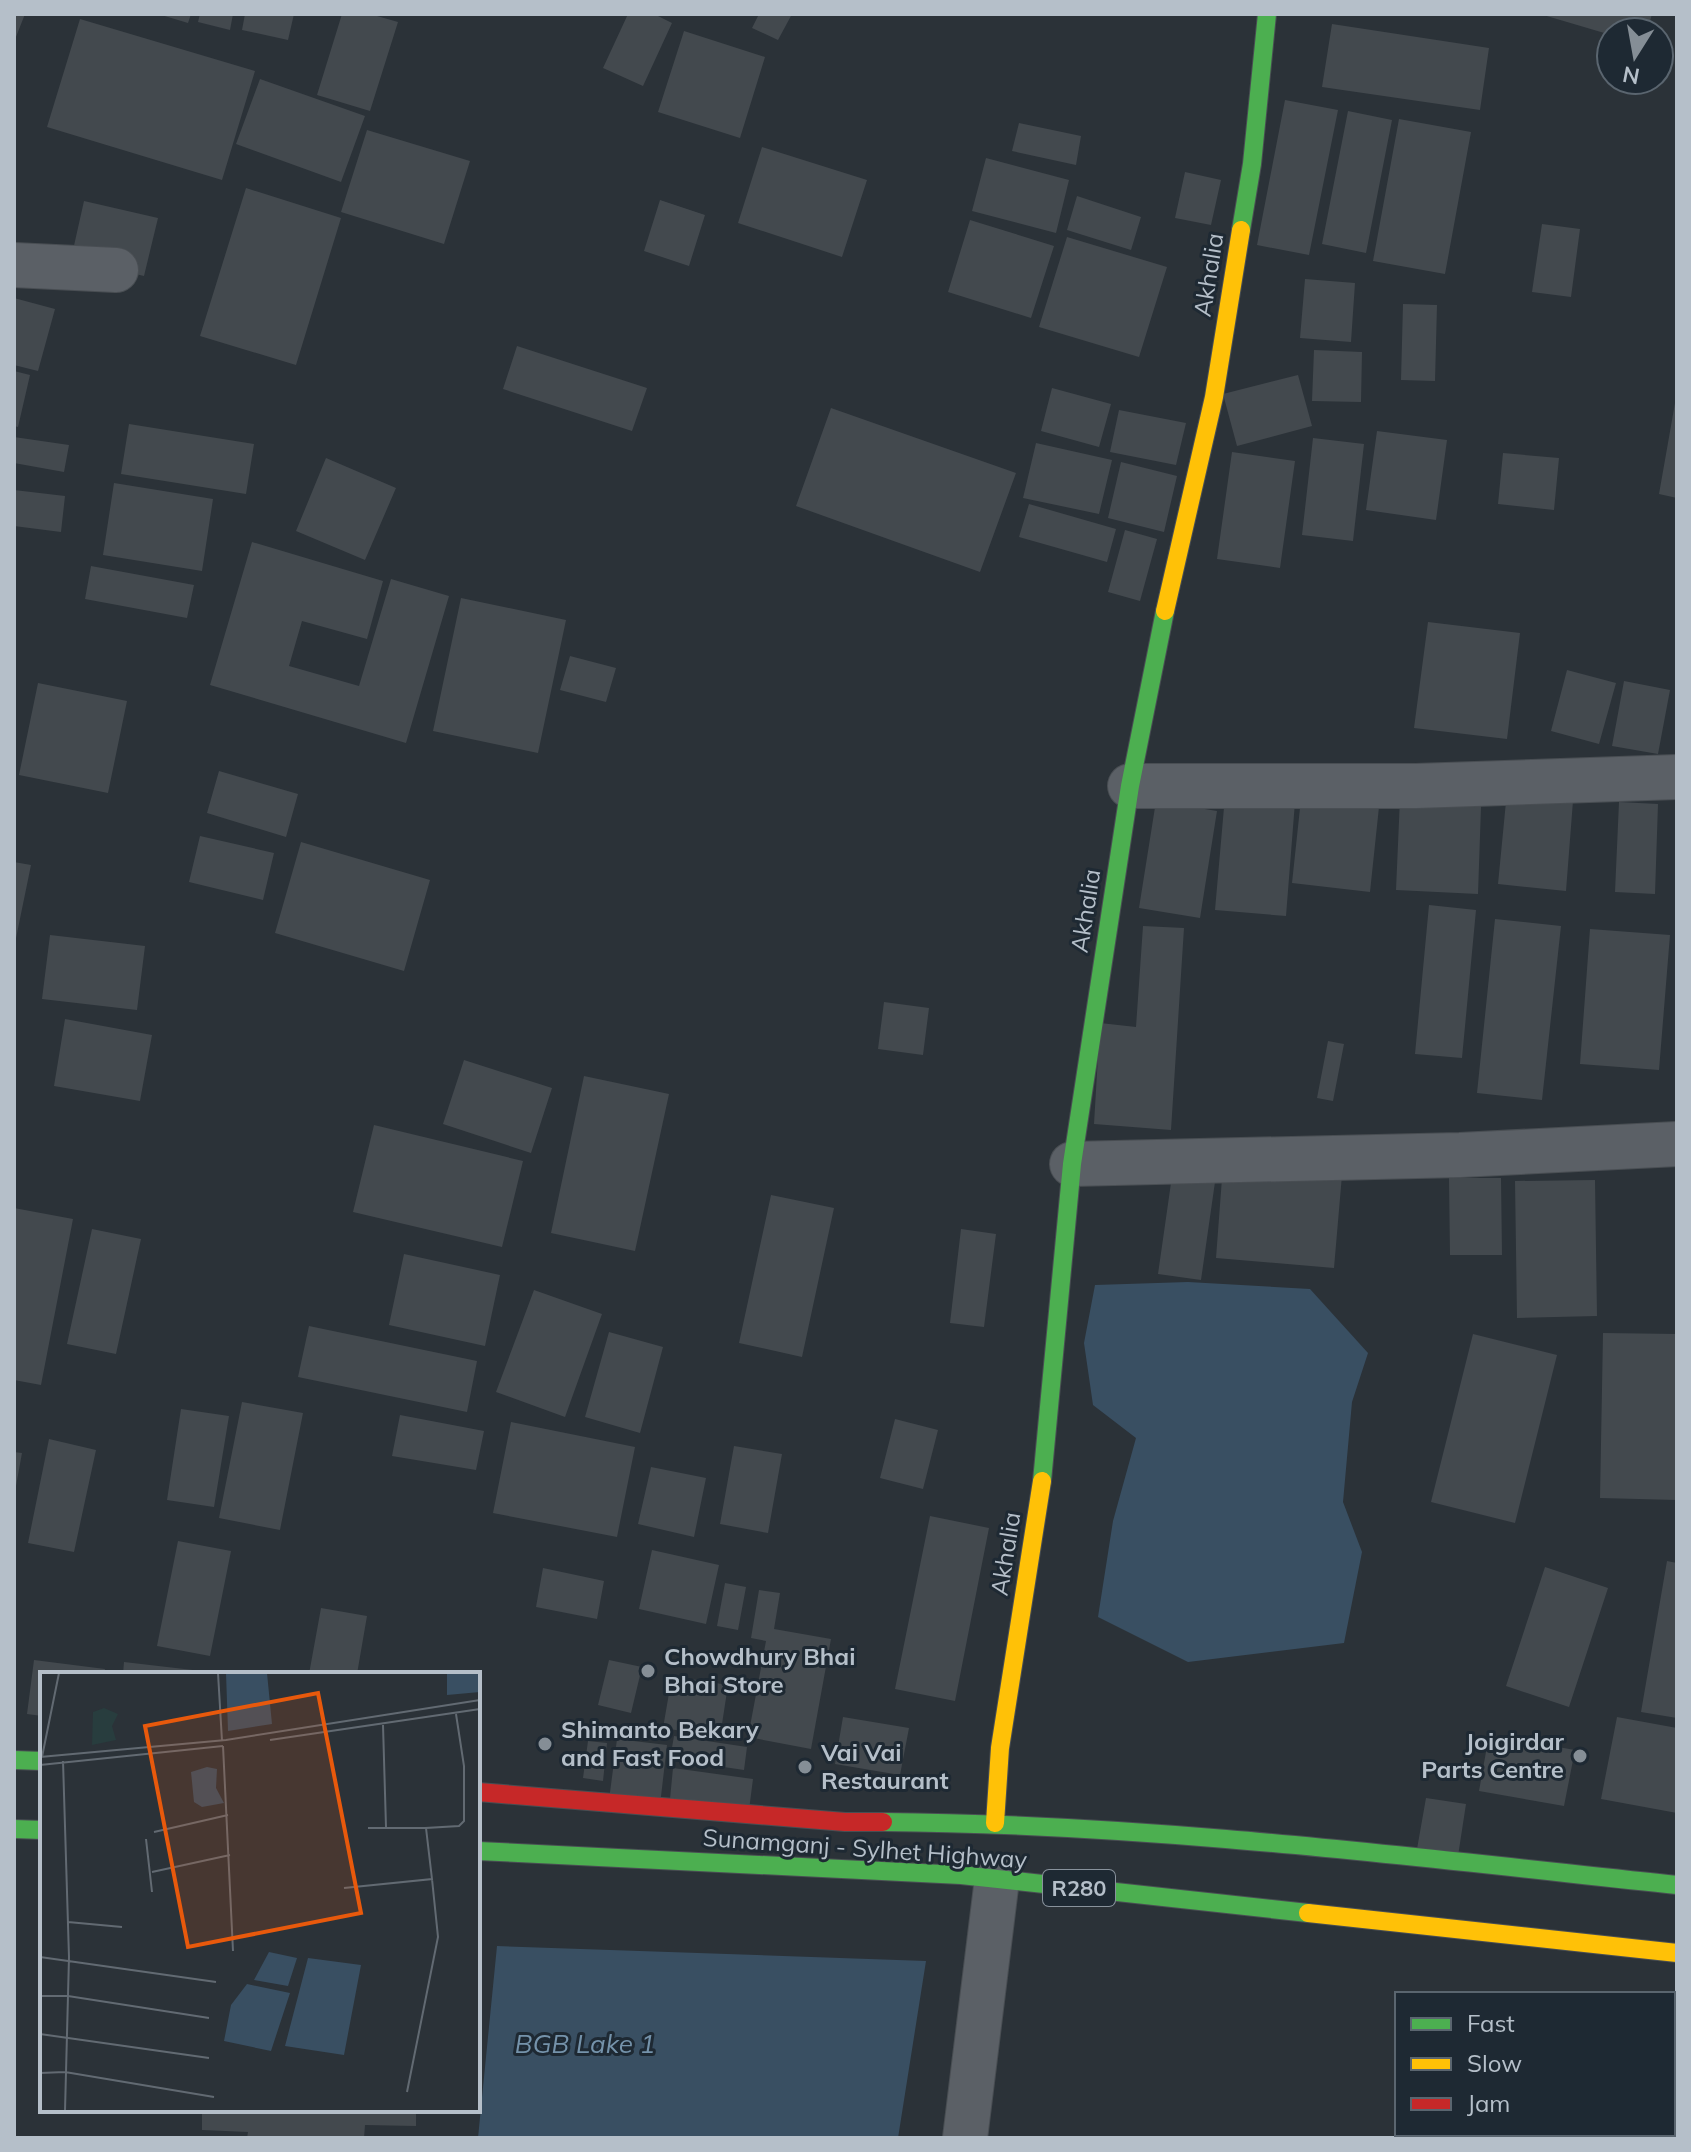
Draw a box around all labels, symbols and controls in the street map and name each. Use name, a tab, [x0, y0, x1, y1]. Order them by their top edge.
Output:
north arrow	[1595, 16, 1675, 96]
text: N	[1620, 60, 1642, 91]
street label: Akhalia	[1187, 231, 1229, 319]
street label: Akhalia	[1064, 867, 1106, 955]
street label: Akhalia	[984, 1510, 1026, 1598]
place label: Chowdhury Bhai Bhai Store	[664, 1641, 855, 1699]
marker: Chowdhury Bhai Bhai Store	[639, 1662, 657, 1680]
inset map	[40, 1672, 480, 2112]
place label: Shimanto Bekary and Fast Food	[561, 1714, 760, 1772]
place label: Joigirdar Parts Centre	[1421, 1726, 1565, 1784]
marker: Shimanto Bekary and Fast Food	[536, 1735, 554, 1753]
place label: Vai Vai Restaurant	[820, 1737, 949, 1795]
marker: Joigirdar Parts Centre	[1571, 1747, 1589, 1765]
marker: Vai Vai Restaurant	[796, 1758, 814, 1776]
street label: Sunamganj - Sylhet Highway	[702, 1822, 1028, 1874]
road number: R280	[1043, 1870, 1115, 1906]
legend	[1395, 1992, 1675, 2136]
text: Fast	[1467, 2008, 1515, 2038]
water label: BGB Lake 1	[515, 2027, 655, 2060]
text: Slow	[1467, 2048, 1522, 2078]
text: Jam	[1467, 2088, 1510, 2118]

